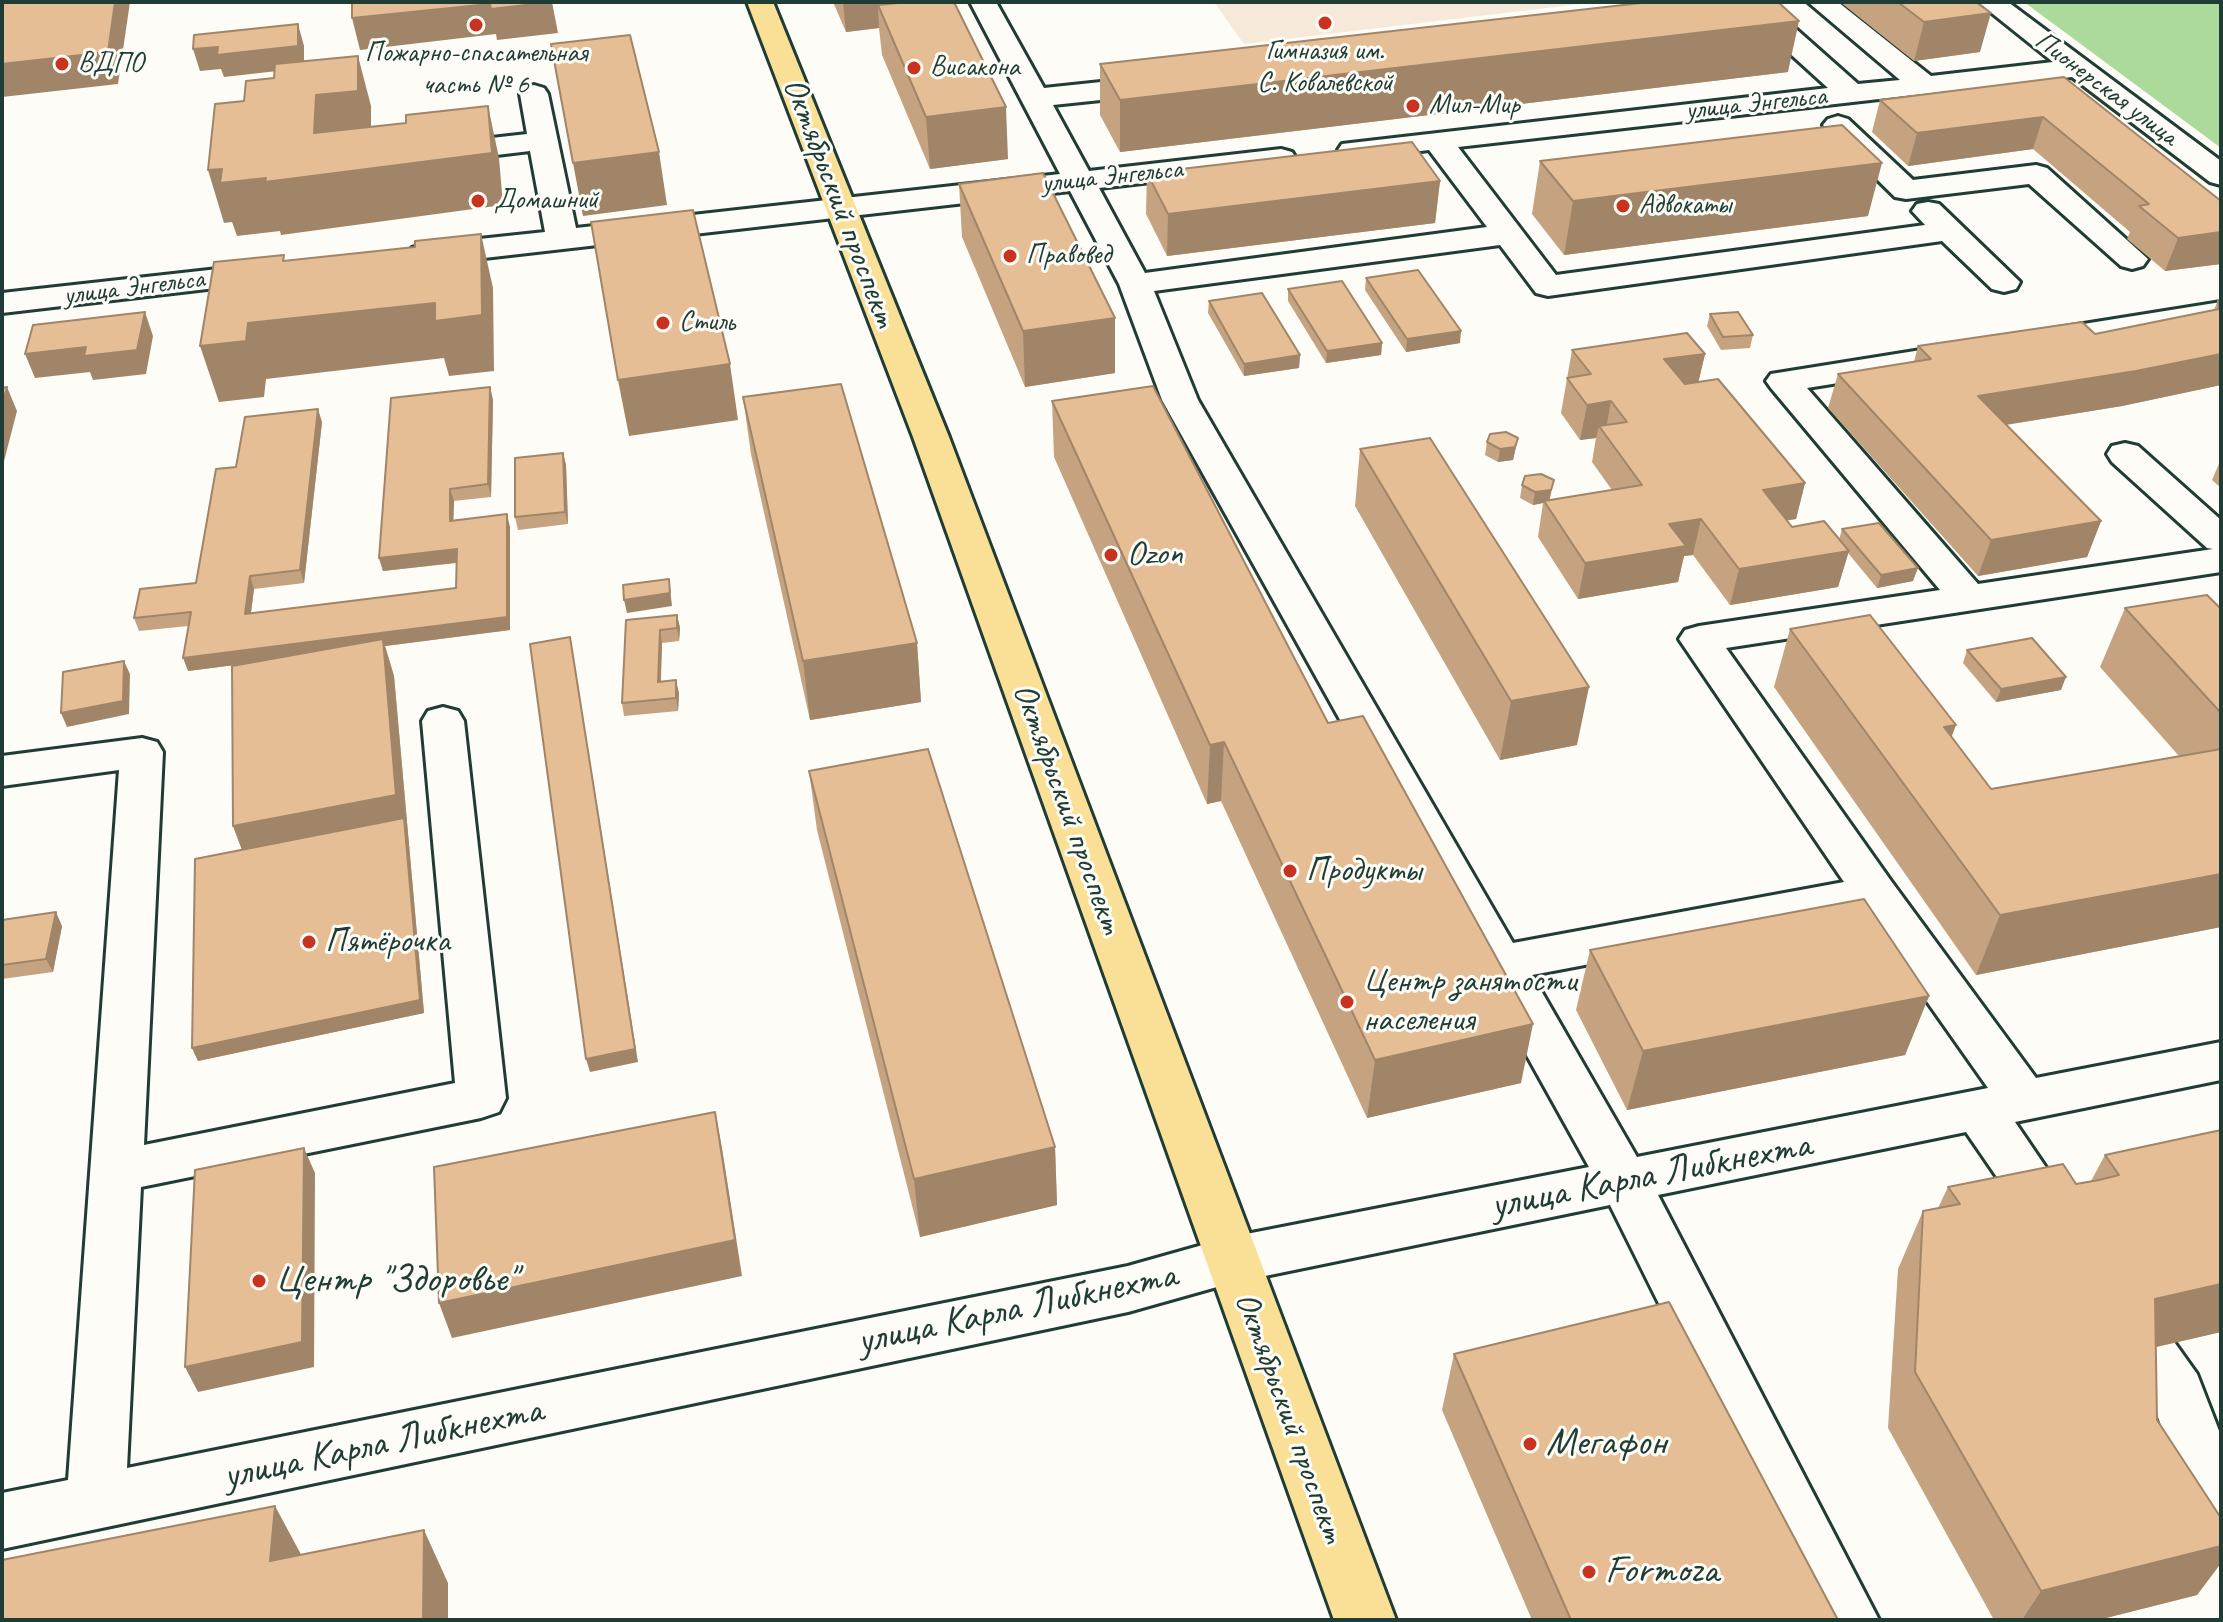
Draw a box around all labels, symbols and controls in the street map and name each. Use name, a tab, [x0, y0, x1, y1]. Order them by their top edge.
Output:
marker: Гимназия им. С. Ковалевской	[1316, 14, 1334, 32]
marker: Пожарно-спасательная часть № 6	[467, 16, 485, 34]
street label: Пионерская улица	[2028, 24, 2184, 154]
place label: Гимназия им. С. Ковалевской	[1257, 35, 1393, 101]
place label: Пожарно-спасательная часть № 6	[365, 37, 587, 103]
place label: ВДПО	[78, 47, 143, 81]
place label: Висакона	[930, 51, 1020, 85]
marker: ВДПО	[53, 55, 71, 73]
marker: Висакона	[905, 59, 923, 77]
street label: Октябрьский проспект	[773, 73, 905, 333]
street label: улица Энгельса	[1684, 80, 1828, 128]
place label: Мил-Мир	[1429, 89, 1520, 123]
marker: Мил-Мир	[1404, 97, 1422, 115]
street label: улица Энгельса	[1040, 153, 1184, 201]
place label: Домашний	[494, 184, 598, 218]
place label: Адвокаты	[1639, 189, 1731, 223]
marker: Домашний	[469, 192, 487, 210]
marker: Адвокаты	[1614, 197, 1632, 215]
place label: Правовед	[1026, 239, 1111, 273]
marker: Правовед	[1001, 247, 1019, 265]
street label: улица Энгельса	[62, 263, 206, 313]
place label: Стиль	[679, 306, 735, 340]
marker: Стиль	[654, 314, 672, 332]
place label: Ozon	[1127, 535, 1183, 575]
marker: Ozon	[1102, 546, 1120, 564]
street label: Октябрьский проспект	[1003, 678, 1131, 940]
place label: Продукты	[1306, 851, 1421, 891]
marker: Продукты	[1281, 862, 1299, 880]
place label: Пятёрочка	[325, 922, 450, 962]
marker: Пятёрочка	[300, 933, 318, 951]
place label: Центр занятости населения	[1363, 962, 1577, 1042]
marker: Центр занятости населения	[1338, 993, 1356, 1011]
street label: улица Карла Либкнехта	[1487, 1121, 1815, 1231]
street label: улица Карла Либкнехта	[853, 1252, 1181, 1366]
place label: Центр "Здоровье"	[275, 1257, 516, 1305]
marker: Центр "Здоровье"	[250, 1272, 268, 1290]
street label: Октябрьский проспект	[1225, 1287, 1353, 1549]
street label: улица Карла Либкнехта	[219, 1387, 547, 1501]
place label: Мегафон	[1546, 1420, 1666, 1468]
marker: Мегафон	[1521, 1435, 1539, 1453]
place label: Formoza	[1605, 1548, 1718, 1596]
marker: Formoza	[1580, 1563, 1598, 1581]

